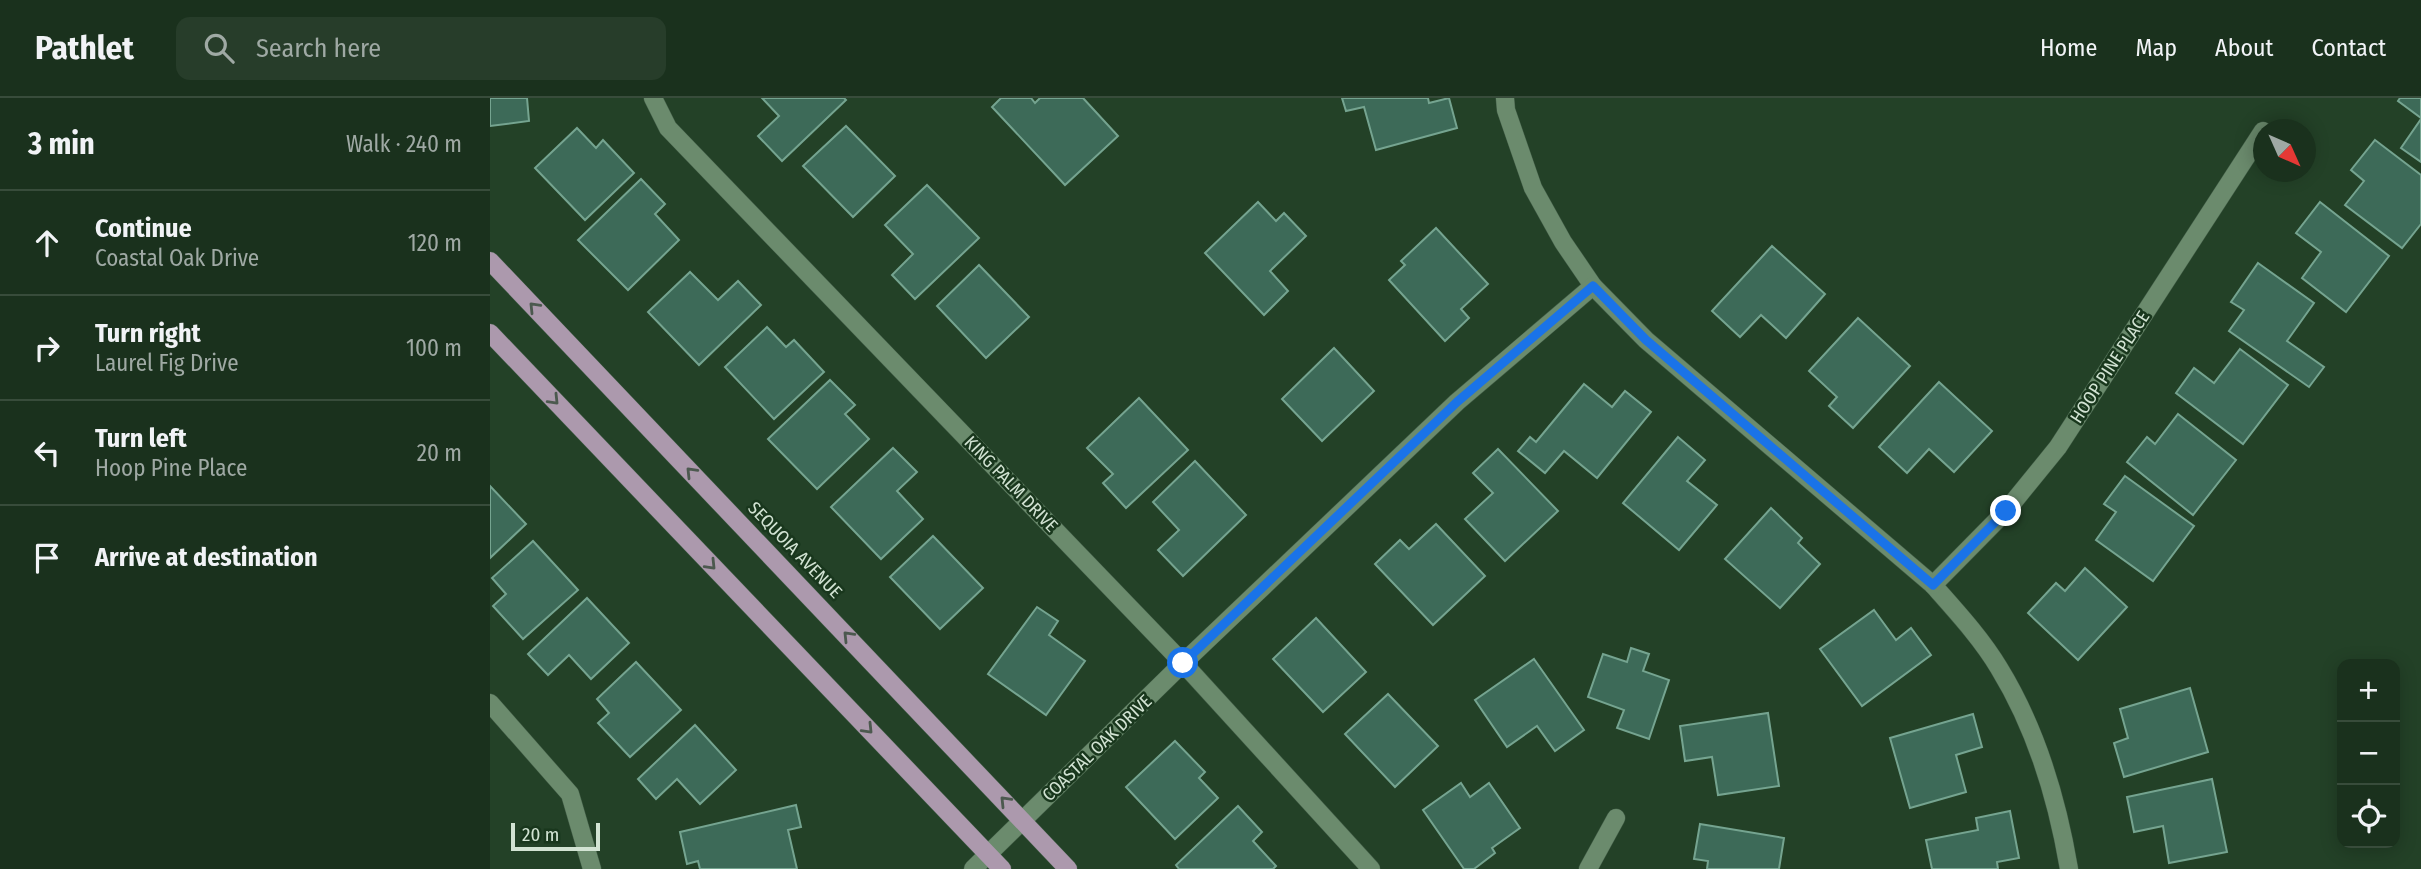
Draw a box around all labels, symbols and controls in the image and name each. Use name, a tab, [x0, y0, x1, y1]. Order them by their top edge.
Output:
search box	[176, 17, 666, 80]
text: Pathlet	[35, 28, 134, 68]
icon: search	[200, 29, 238, 67]
text: Search here	[256, 33, 381, 64]
text: Home	[2040, 34, 2097, 62]
text: Map	[2135, 34, 2177, 62]
text: About	[2215, 34, 2273, 62]
text: Contact	[2311, 34, 2386, 62]
north arrow	[2253, 119, 2316, 182]
text: 3 min	[28, 126, 95, 162]
text: Walk · 240 m	[346, 130, 462, 158]
text: Continue	[95, 213, 192, 244]
icon: ahead	[28, 224, 66, 262]
text: 120 m	[408, 229, 462, 257]
text: Coastal Oak Drive	[95, 244, 259, 272]
one-way arrow	[529, 302, 542, 315]
street label: HOOP PINE PLACE	[2066, 307, 2154, 427]
text: Turn right	[95, 318, 201, 349]
icon: right	[28, 329, 66, 367]
text: 100 m	[406, 334, 462, 362]
text: Laurel Fig Drive	[95, 349, 239, 377]
one-way arrow	[546, 392, 559, 405]
text: Turn left	[95, 423, 187, 454]
street label: KING PALM DRIVE	[960, 431, 1062, 537]
icon: left	[28, 434, 66, 472]
text: 20 m	[417, 439, 462, 467]
text: Hoop Pine Place	[95, 454, 247, 482]
one-way arrow	[686, 467, 699, 480]
route end	[1990, 495, 2021, 526]
street label: SEQUOIA AVENUE	[743, 497, 847, 603]
icon: arrive	[28, 539, 66, 577]
text: Arrive at destination	[95, 542, 318, 573]
one-way arrow	[703, 556, 716, 569]
one-way arrow	[843, 632, 856, 645]
route start	[1167, 647, 1198, 678]
map controls	[2337, 659, 2400, 848]
button: +	[2337, 659, 2400, 722]
street label: COASTAL OAK DRIVE	[1038, 690, 1156, 806]
one-way arrow	[860, 721, 873, 734]
button: −	[2337, 722, 2400, 785]
button: locate	[2337, 785, 2400, 848]
one-way arrow	[1000, 796, 1013, 809]
scale bar	[511, 820, 600, 852]
text: 20 m	[522, 823, 559, 846]

